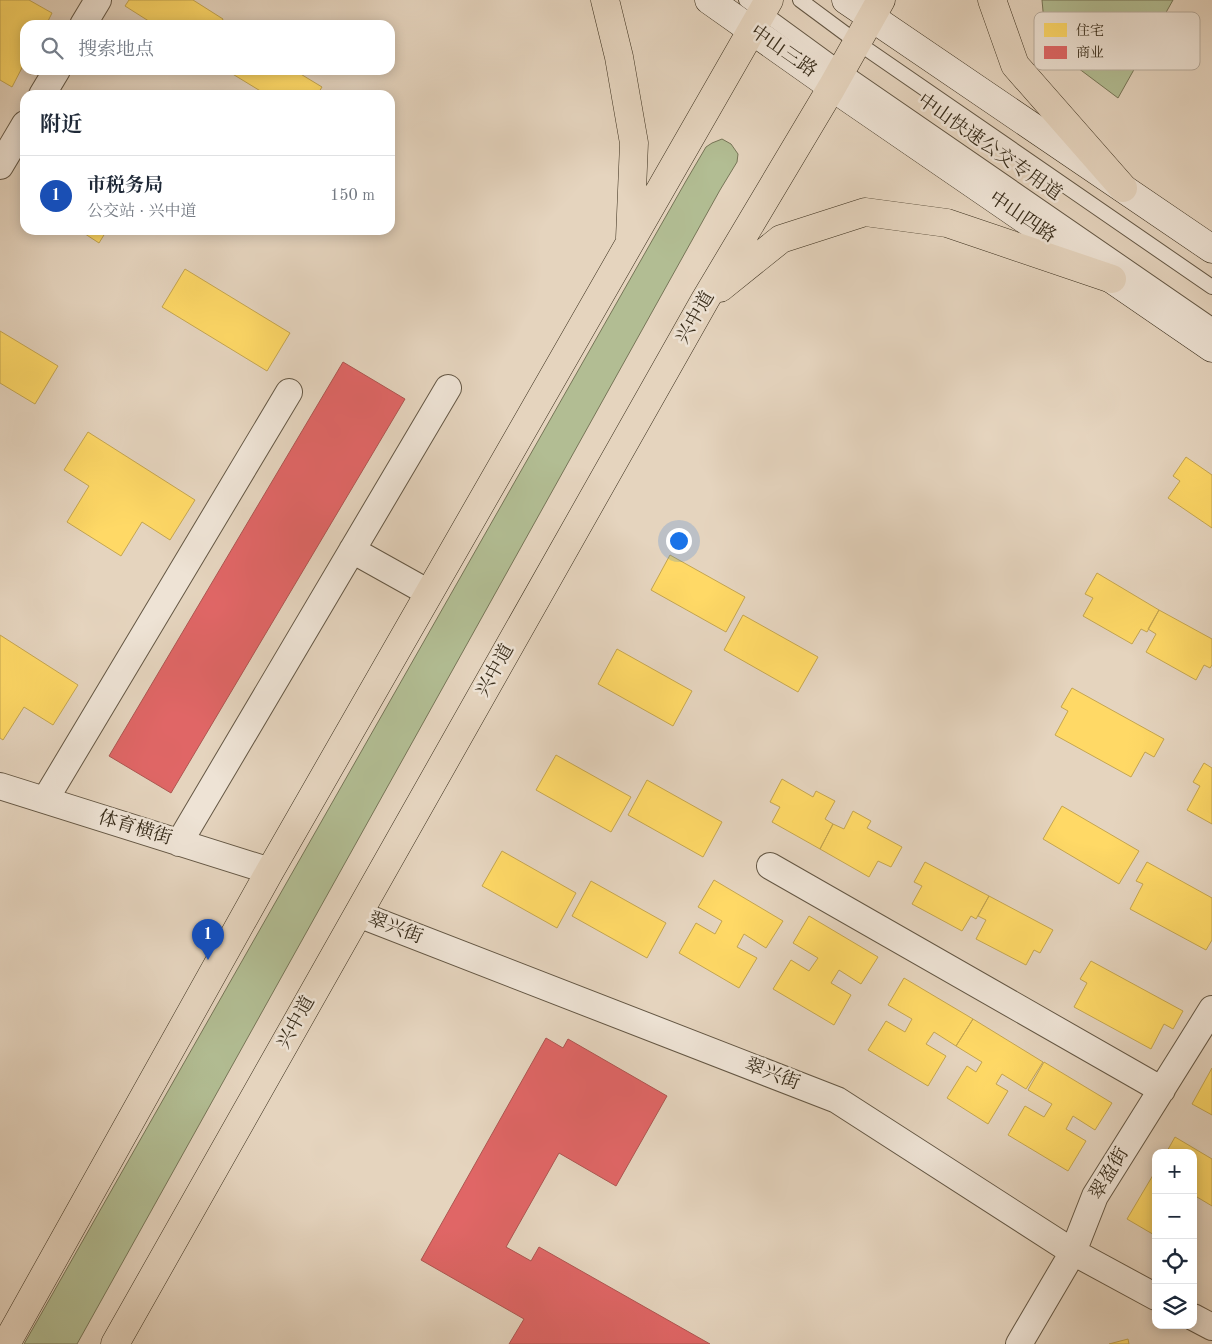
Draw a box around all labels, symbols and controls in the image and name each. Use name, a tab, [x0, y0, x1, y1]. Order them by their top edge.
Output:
legend	[1034, 12, 1200, 70]
search box	[20, 20, 395, 75]
street label: 中山三路	[746, 21, 821, 82]
text: 住宅	[1076, 23, 1104, 38]
icon: search	[38, 34, 66, 62]
text: 搜索地点	[78, 41, 154, 60]
text: 商业	[1076, 45, 1104, 60]
street label: 中山快速公交专用道	[914, 89, 1066, 205]
text: 附近	[40, 115, 82, 136]
text: 市税务局	[87, 177, 163, 196]
street label: 中山四路	[985, 187, 1060, 247]
text: 1	[51, 188, 61, 204]
text: 150 m	[330, 188, 375, 204]
text: 公交站 · 兴中道	[87, 204, 196, 220]
street label: 兴中道	[672, 288, 718, 347]
your location	[666, 528, 692, 554]
street label: 兴中道	[472, 640, 518, 701]
street label: 体育横街	[96, 806, 175, 849]
street label: 翠兴街	[365, 908, 426, 948]
pin: 1	[192, 919, 224, 960]
street label: 兴中道	[273, 992, 319, 1053]
street label: 翠兴街	[742, 1054, 803, 1094]
street label: 翠盈街	[1085, 1144, 1133, 1203]
map controls	[1152, 1149, 1197, 1329]
button: +	[1152, 1149, 1197, 1194]
button: −	[1152, 1194, 1197, 1239]
button: locate	[1152, 1239, 1197, 1284]
button: layers	[1152, 1284, 1197, 1329]

